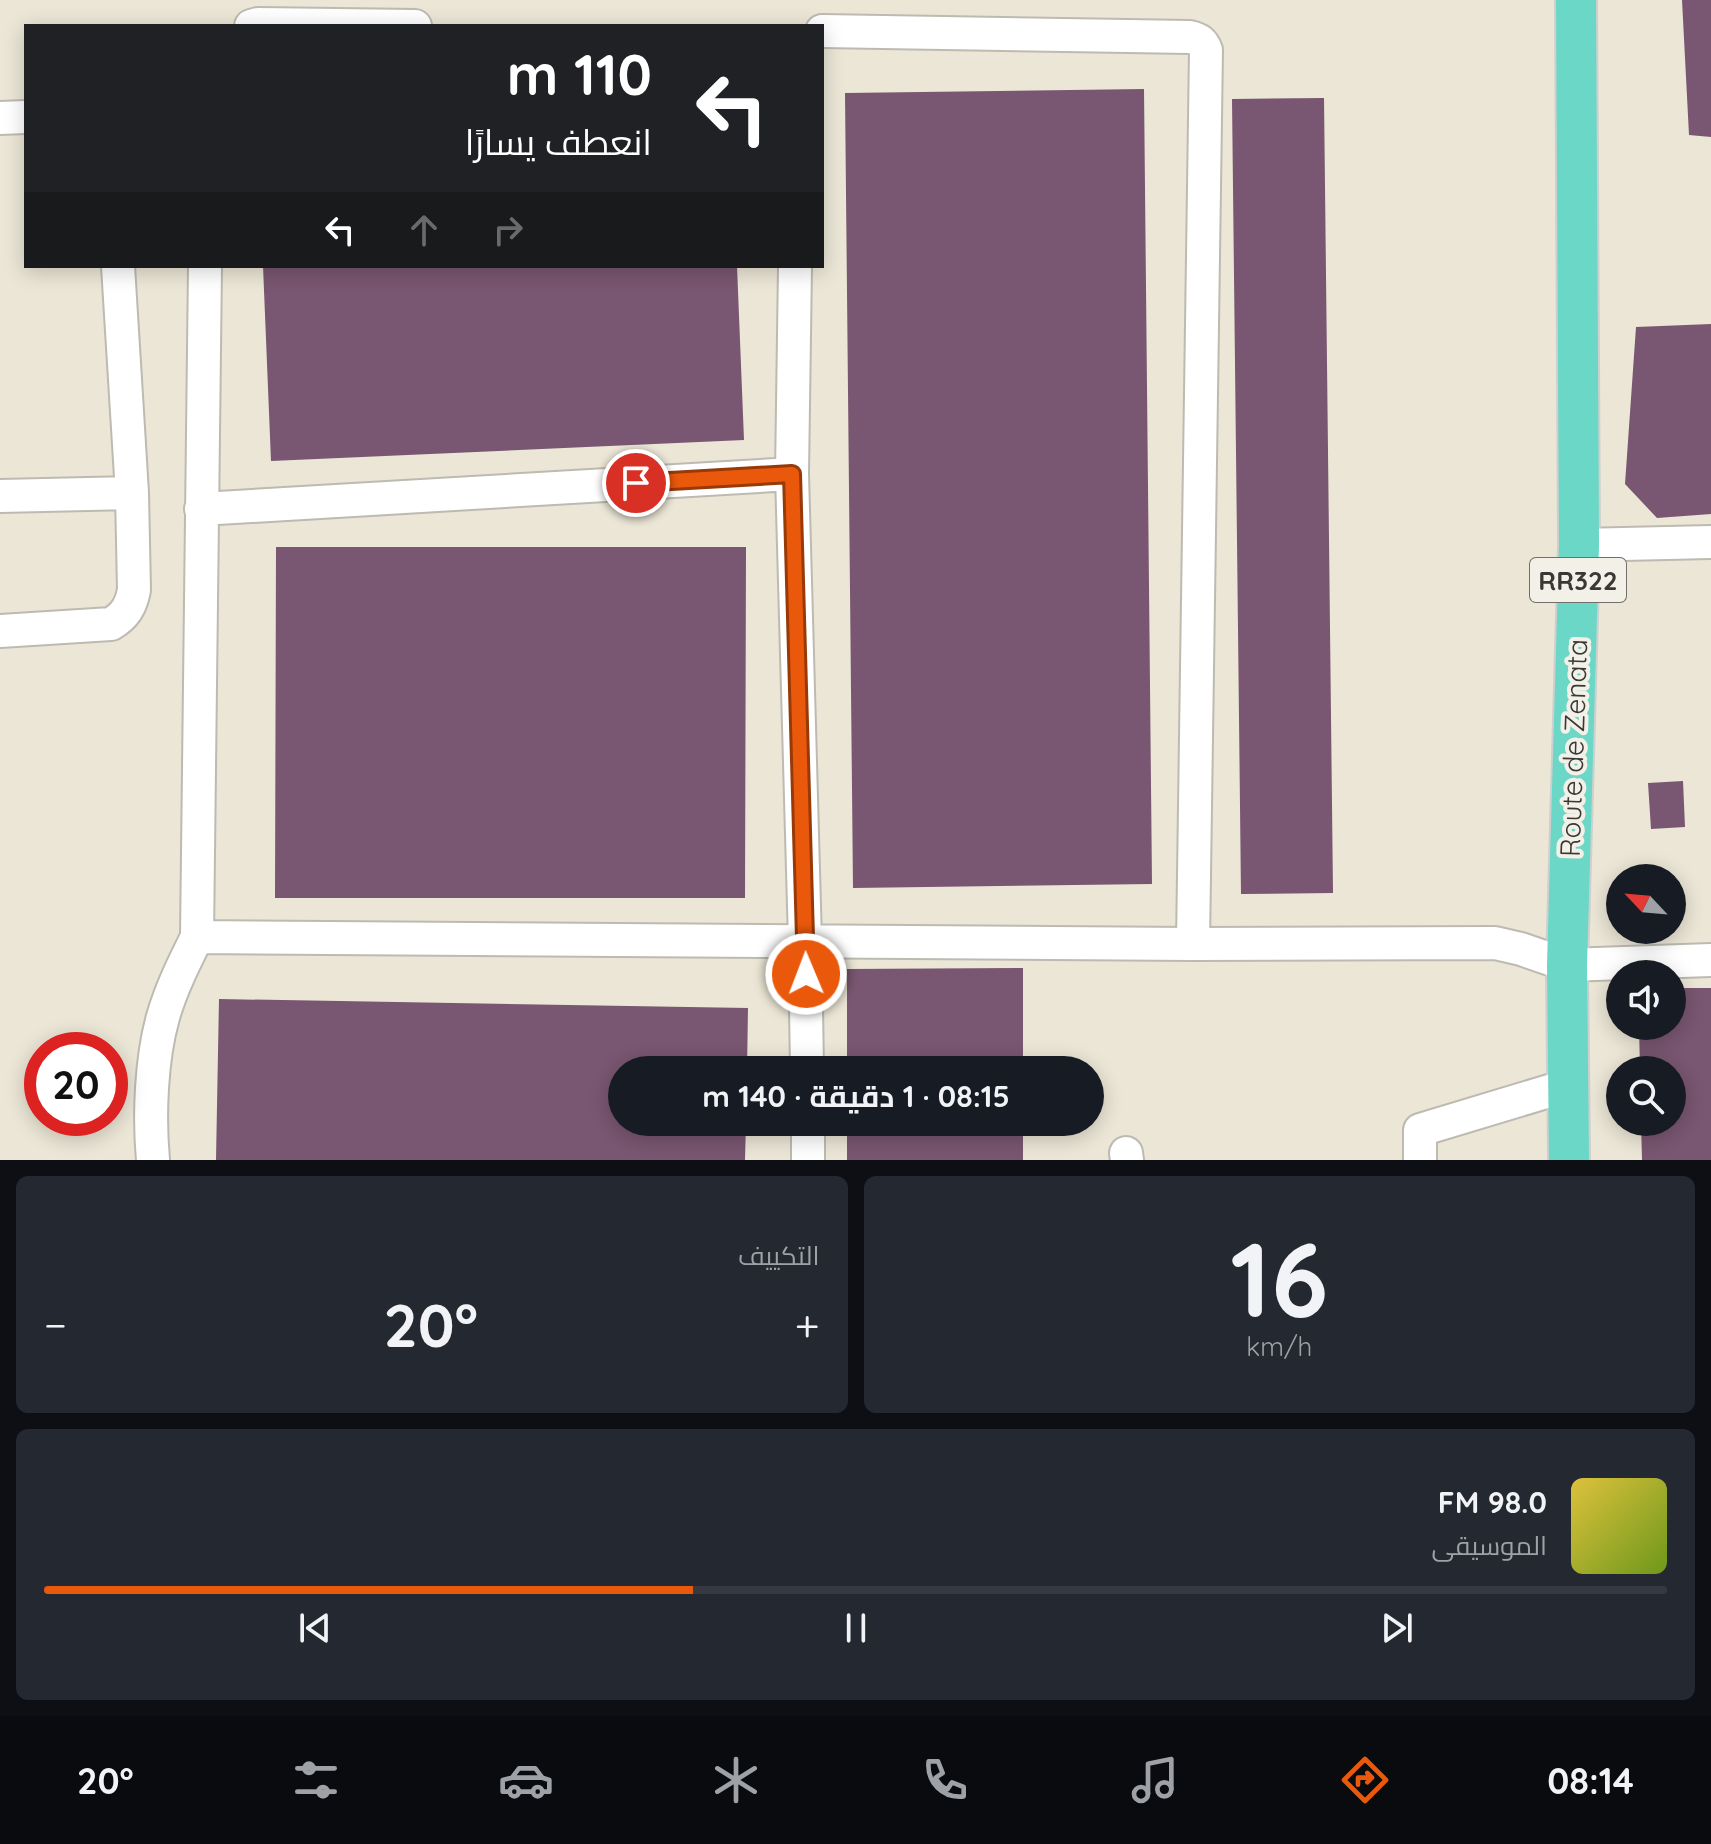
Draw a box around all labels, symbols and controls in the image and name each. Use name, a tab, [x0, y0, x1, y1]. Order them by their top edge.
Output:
text: 110 m	[507, 39, 652, 109]
icon: left	[680, 56, 784, 160]
text: انعطف يسارًا	[465, 119, 652, 164]
icon: left	[318, 208, 362, 252]
icon: ahead	[402, 208, 446, 252]
icon: right	[486, 208, 530, 252]
pin	[602, 449, 670, 517]
icon: arrive	[614, 461, 658, 505]
road number: RR322	[1530, 558, 1626, 602]
street label: Route de Zenata	[1552, 638, 1594, 858]
north arrow	[1606, 864, 1686, 944]
map controls	[1606, 864, 1686, 1136]
position arrow	[764, 932, 848, 1016]
button: sound	[1606, 960, 1686, 1040]
speed limit sign: 20	[24, 1032, 128, 1136]
button: search	[1606, 1056, 1686, 1136]
text: 08:15 · 1 دقيقة · 140 m	[702, 1077, 1010, 1115]
text: 16	[1230, 1213, 1328, 1343]
text: التكييف	[738, 1239, 820, 1272]
text: 20°	[384, 1287, 478, 1362]
text: −	[44, 1297, 67, 1352]
text: +	[795, 1297, 820, 1352]
text: km/h	[1246, 1330, 1312, 1363]
text: 98.0 FM	[1438, 1483, 1547, 1521]
text: الموسيقى	[1432, 1529, 1547, 1562]
icon: previous	[293, 1606, 337, 1650]
icon: pause	[834, 1606, 878, 1650]
icon: next	[1375, 1606, 1419, 1650]
icon: filters	[288, 1752, 344, 1808]
icon: car	[498, 1752, 554, 1808]
icon: climate	[708, 1752, 764, 1808]
icon: phone	[917, 1752, 973, 1808]
icon: music	[1127, 1752, 1183, 1808]
icon: directions	[1337, 1752, 1393, 1808]
text: 20°	[77, 1758, 134, 1803]
text: 08:14	[1547, 1758, 1634, 1803]

